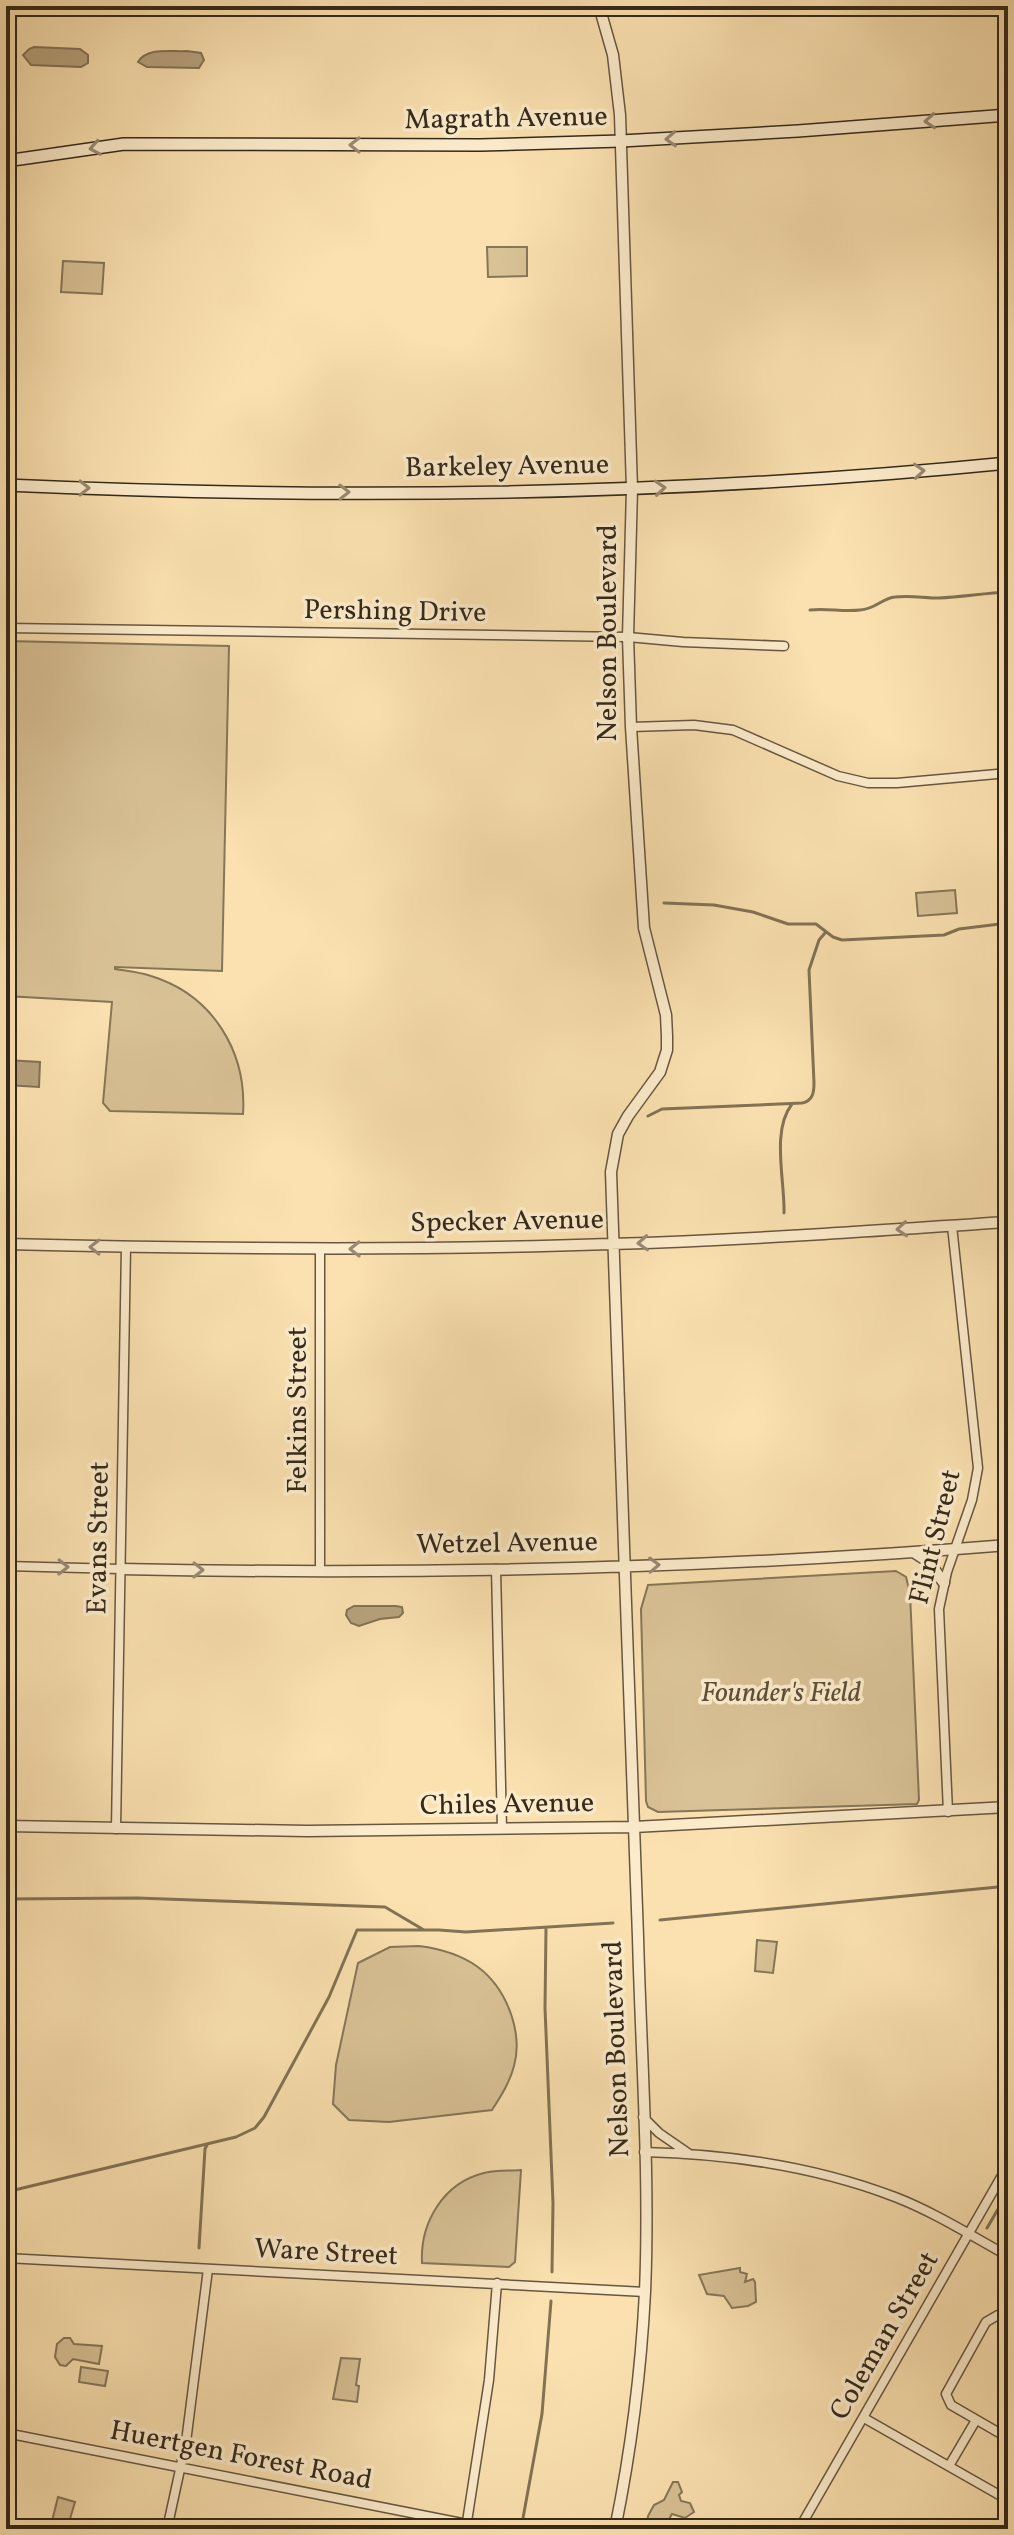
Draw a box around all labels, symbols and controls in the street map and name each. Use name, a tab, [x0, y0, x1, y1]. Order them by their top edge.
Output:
street label: Magrath Avenue	[404, 98, 608, 140]
one-way arrow	[923, 112, 936, 129]
one-way arrow	[664, 130, 677, 147]
one-way arrow	[348, 136, 361, 154]
one-way arrow	[88, 139, 102, 156]
street label: Barkeley Avenue	[405, 446, 609, 488]
one-way arrow	[913, 463, 926, 480]
one-way arrow	[78, 479, 91, 497]
one-way arrow	[654, 480, 667, 497]
one-way arrow	[338, 483, 351, 501]
street label: Nelson Boulevard	[589, 524, 628, 742]
street label: Pershing Drive	[303, 591, 487, 633]
street label: Specker Avenue	[410, 1201, 604, 1243]
one-way arrow	[895, 1220, 908, 1237]
one-way arrow	[636, 1234, 649, 1251]
one-way arrow	[88, 1238, 101, 1255]
one-way arrow	[348, 1240, 361, 1258]
street label: Felkins Street	[279, 1326, 318, 1494]
street label: Evans Street	[78, 1461, 120, 1615]
street label: Flint Street	[900, 1465, 972, 1609]
street label: Wetzel Avenue	[416, 1523, 598, 1565]
one-way arrow	[648, 1557, 661, 1574]
one-way arrow	[57, 1558, 70, 1576]
one-way arrow	[192, 1561, 205, 1579]
park label: Founder's Field	[701, 1674, 861, 1713]
street label: Chiles Avenue	[420, 1784, 594, 1826]
street label: Nelson Boulevard	[594, 1940, 640, 2158]
street label: Ware Street	[253, 2230, 399, 2276]
street label: Coleman Street	[821, 2244, 949, 2428]
street label: Huertgen Forest Road	[107, 2411, 375, 2501]

